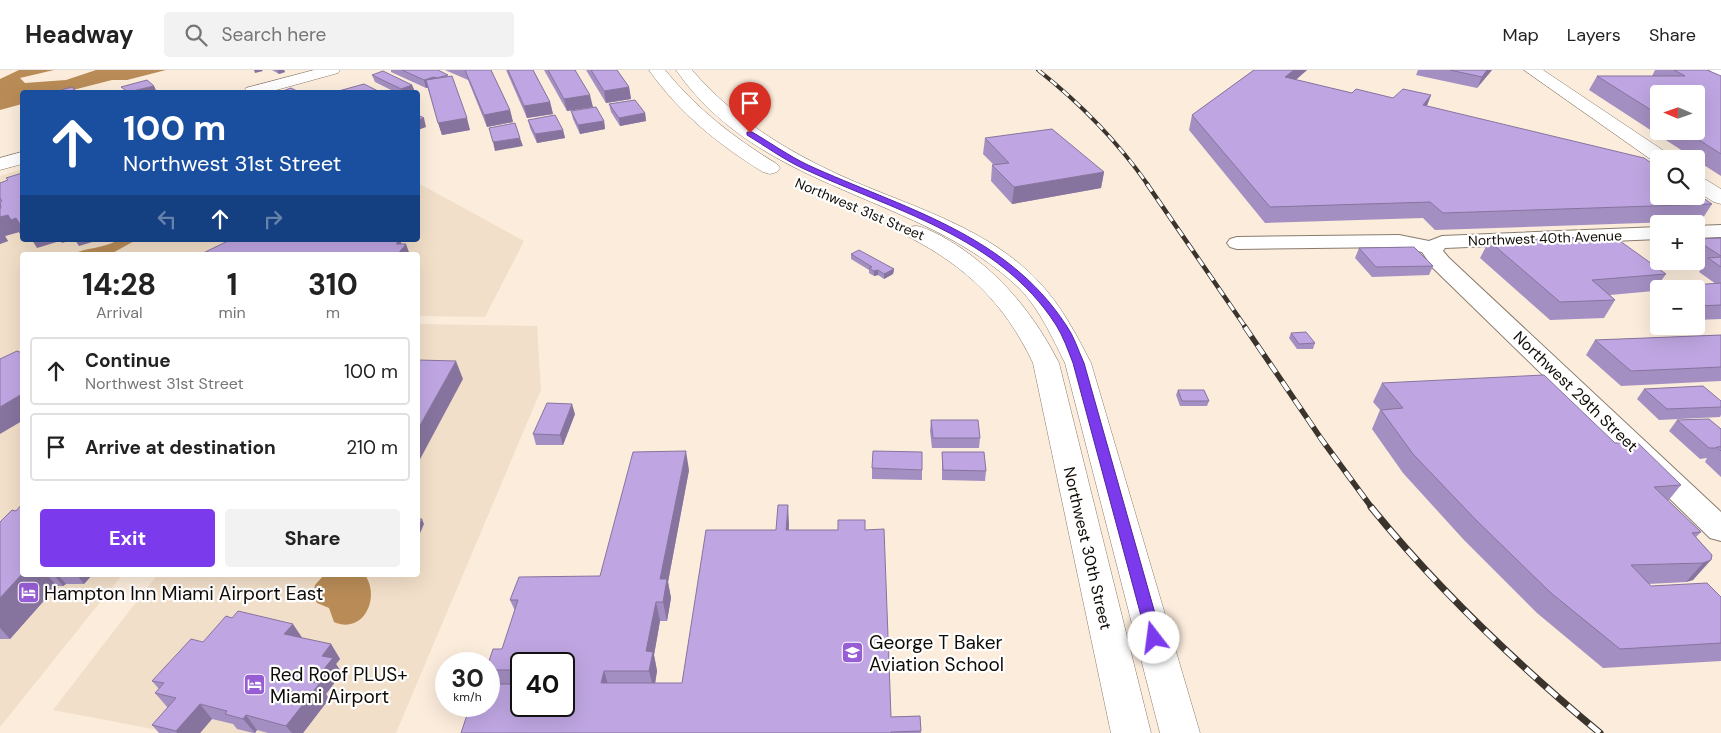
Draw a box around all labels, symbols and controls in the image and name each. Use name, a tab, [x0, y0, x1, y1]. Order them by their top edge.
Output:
search box	[164, 12, 514, 57]
text: Headway	[25, 19, 134, 50]
icon: search	[182, 21, 210, 49]
text: Search here	[222, 22, 326, 47]
text: Map	[1503, 23, 1539, 47]
text: Layers	[1567, 23, 1621, 47]
text: Share	[1649, 23, 1696, 47]
pin	[729, 82, 771, 133]
north arrow	[1650, 85, 1705, 140]
map controls	[1650, 85, 1705, 335]
icon: arrive	[736, 89, 764, 117]
text: 100 m	[123, 105, 226, 151]
icon: ahead	[40, 110, 105, 175]
text: Northwest 31st Street	[123, 149, 341, 178]
button: search	[1650, 150, 1705, 205]
street label: Northwest 31st Street	[793, 174, 927, 244]
icon: left	[153, 205, 181, 233]
icon: ahead	[206, 205, 234, 233]
icon: right	[259, 205, 287, 233]
button: +	[1650, 215, 1705, 270]
street label: Northwest 40th Avenue	[1468, 226, 1622, 250]
text: 14:28	[82, 265, 156, 304]
text: 1	[227, 265, 238, 304]
text: 310	[308, 265, 358, 304]
button: −	[1650, 280, 1705, 335]
text: Arrival	[96, 302, 143, 323]
text: min	[218, 302, 246, 323]
text: m	[326, 302, 340, 323]
street label: Northwest 29th Street	[1509, 326, 1642, 456]
text: Continue	[85, 348, 171, 373]
icon: ahead	[42, 357, 70, 385]
text: 100 m	[344, 359, 398, 384]
text: Northwest 31st Street	[85, 373, 244, 394]
icon: arrive	[42, 433, 70, 461]
text: Arrive at destination	[85, 435, 276, 460]
text: 210 m	[346, 435, 398, 460]
street label: Northwest 30th Street	[1059, 465, 1116, 632]
button: Exit	[40, 509, 215, 567]
button: Share	[225, 509, 400, 567]
hotel icon: Hampton Inn Miami Airport East	[16, 581, 40, 605]
place label: Hampton Inn Miami Airport East	[44, 581, 323, 606]
position arrow	[1127, 611, 1179, 663]
place label: George T Baker Aviation School	[869, 630, 1004, 677]
school or university icon: George T Baker Aviation School	[841, 641, 865, 665]
speed limit sign: 40	[510, 652, 575, 717]
place label: Red Roof PLUS+ Miami Airport	[270, 662, 408, 709]
text: 30	[451, 662, 484, 695]
hotel icon: Red Roof PLUS+ Miami Airport	[242, 673, 266, 697]
text: km/h	[453, 689, 482, 705]

